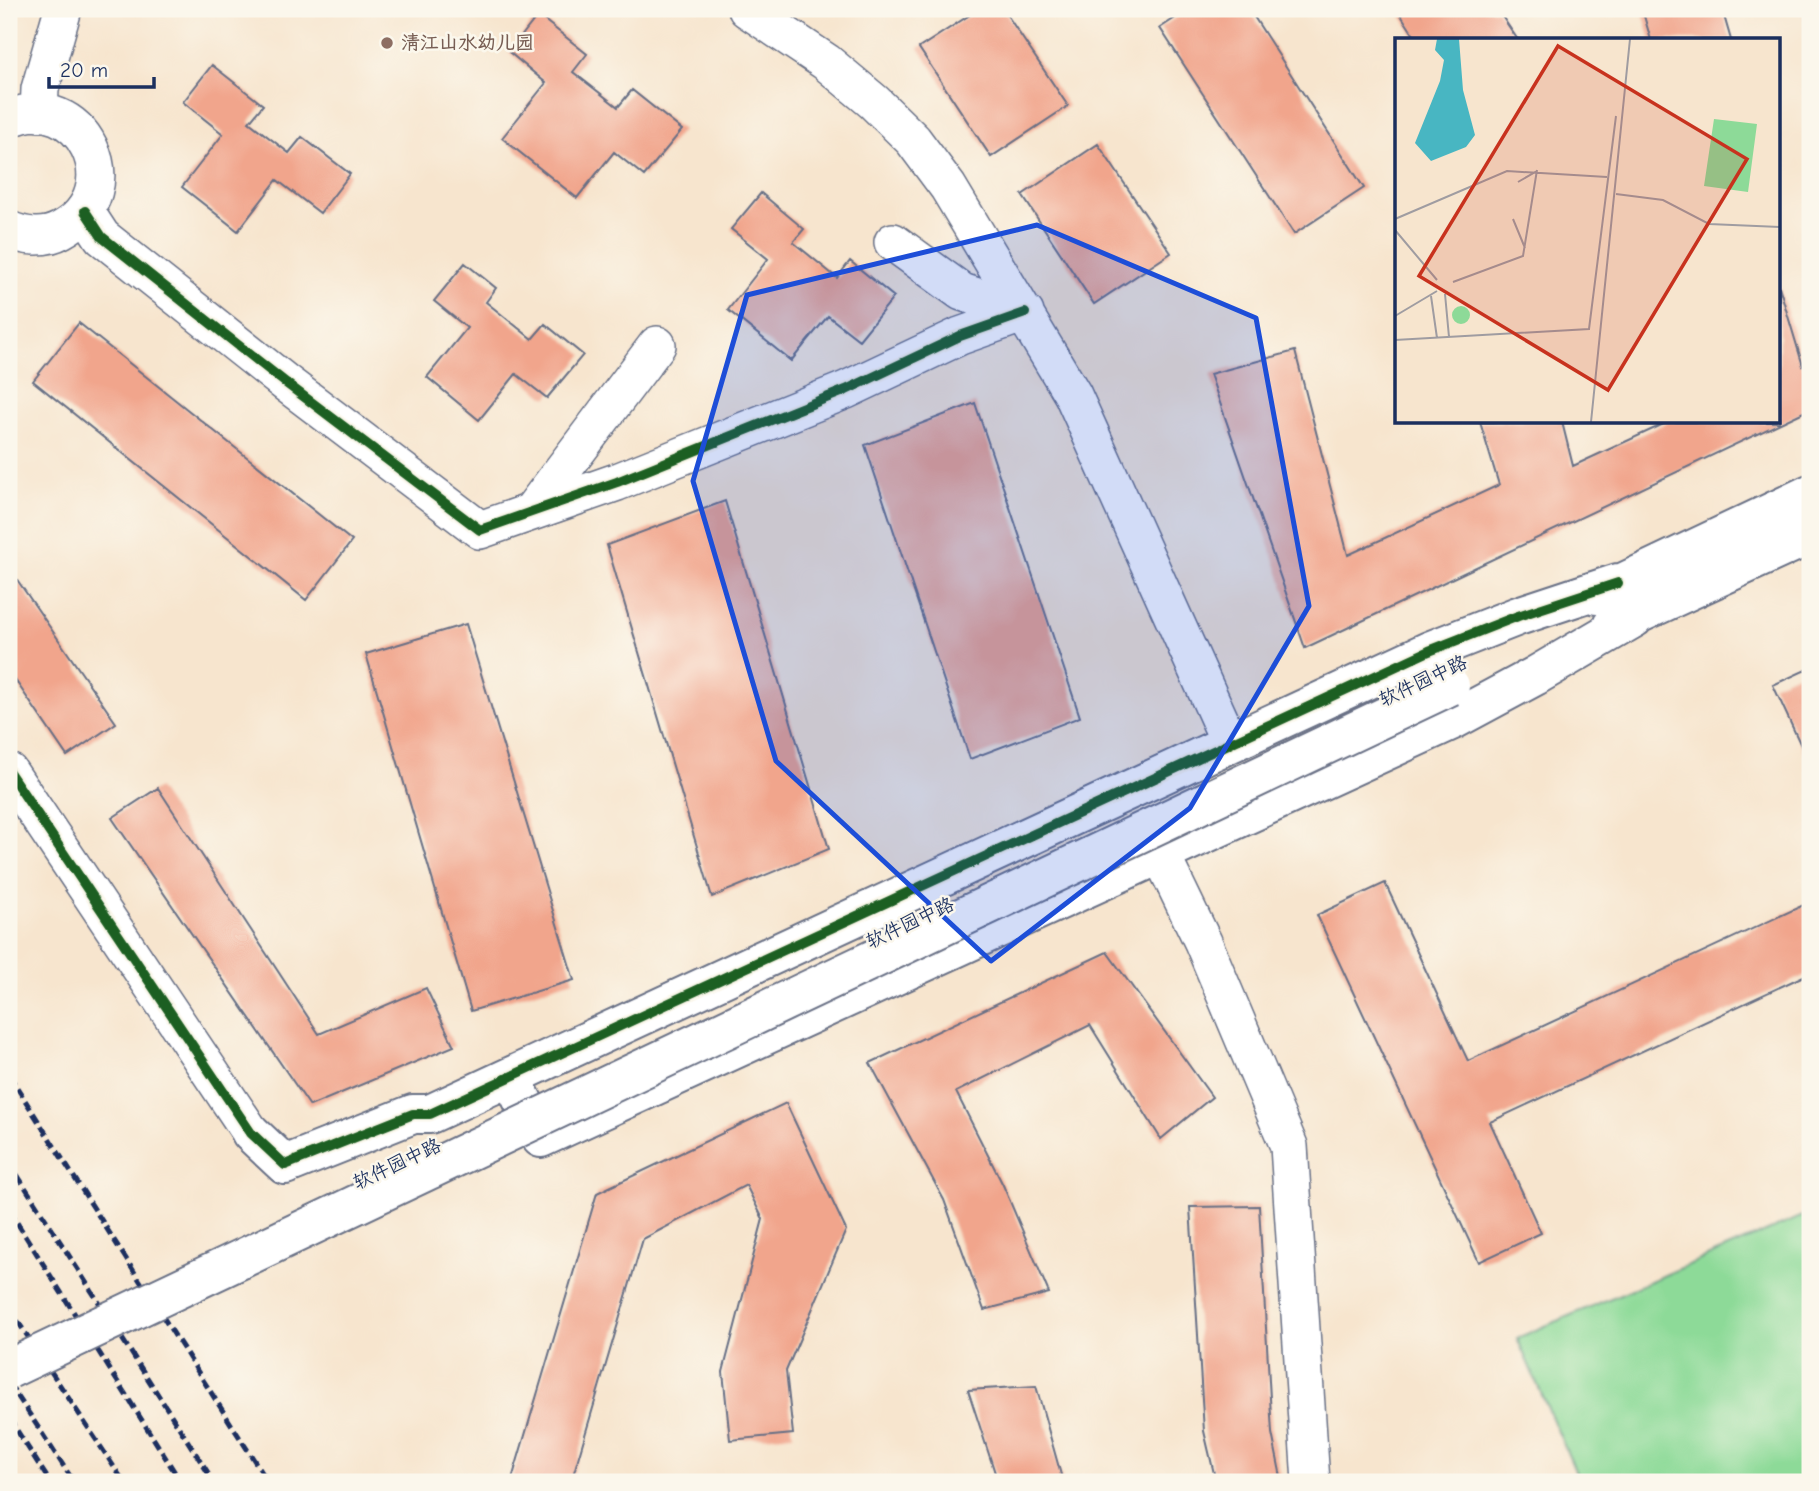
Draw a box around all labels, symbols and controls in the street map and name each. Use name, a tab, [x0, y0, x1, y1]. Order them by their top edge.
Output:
place label: 清江山水幼儿园	[401, 32, 534, 54]
marker: 清江山水幼儿园	[379, 35, 395, 51]
inset map	[1395, 38, 1780, 424]
scale bar	[49, 46, 154, 90]
text: 20 m	[60, 58, 108, 82]
street label: 软件园中路	[1375, 651, 1471, 711]
street label: 软件园中路	[862, 893, 958, 953]
street label: 软件园中路	[349, 1134, 445, 1194]

